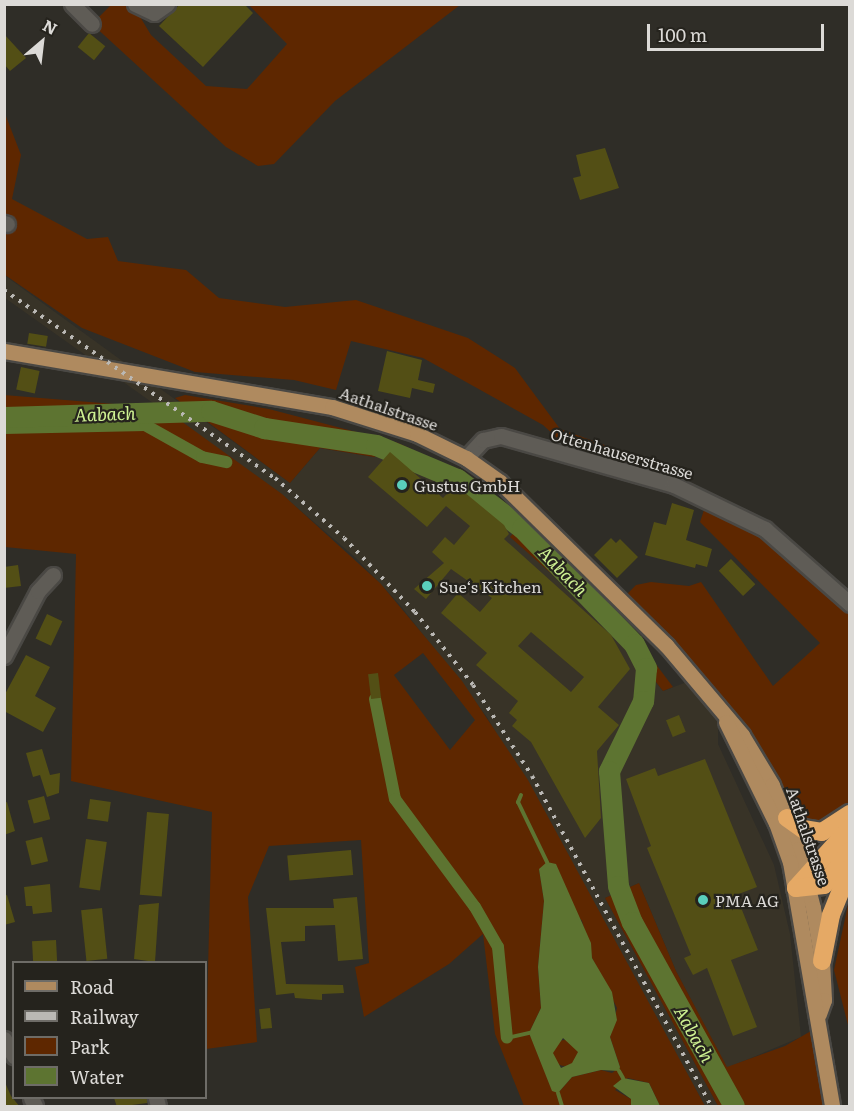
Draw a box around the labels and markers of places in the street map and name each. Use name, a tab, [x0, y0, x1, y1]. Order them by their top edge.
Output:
place label: Gustus GmbH	[414, 475, 520, 495]
marker: Gustus GmbH	[395, 478, 409, 492]
place label: Sue‘s Kitchen	[439, 576, 542, 596]
marker: Sue‘s Kitchen	[420, 579, 434, 593]
place label: PMA AG	[715, 890, 779, 910]
marker: PMA AG	[696, 893, 710, 907]

